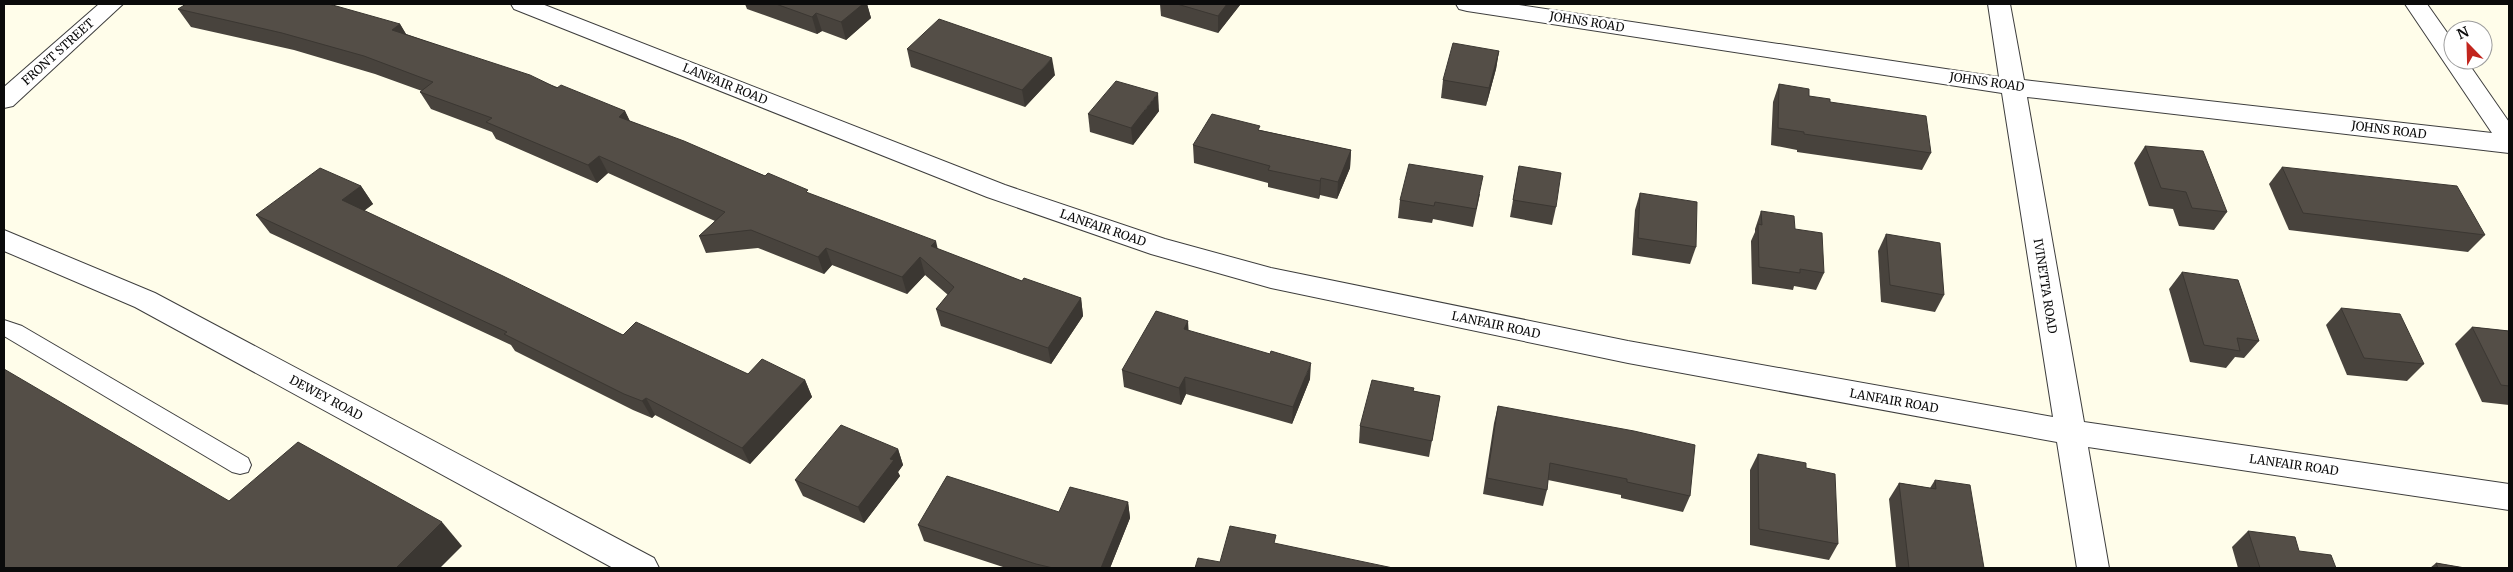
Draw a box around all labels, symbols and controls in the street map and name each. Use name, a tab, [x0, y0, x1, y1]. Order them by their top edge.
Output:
street label: JOHNS ROAD	[1548, 8, 1626, 35]
street label: FRONT STREET	[18, 15, 97, 88]
north arrow	[2443, 20, 2493, 70]
text: N	[2454, 23, 2472, 43]
street label: LANFAIR ROAD	[681, 60, 770, 107]
street label: JOHNS ROAD	[1948, 69, 2025, 94]
street label: JOHNS ROAD	[2350, 117, 2427, 142]
street label: LANFAIR ROAD	[1058, 206, 1148, 249]
street label: IVINETTA ROAD	[2031, 237, 2060, 335]
street label: LANFAIR ROAD	[1450, 308, 1542, 341]
street label: DEWEY ROAD	[287, 372, 365, 423]
street label: LANFAIR ROAD	[1848, 385, 1940, 416]
street label: LANFAIR ROAD	[2248, 451, 2340, 478]

